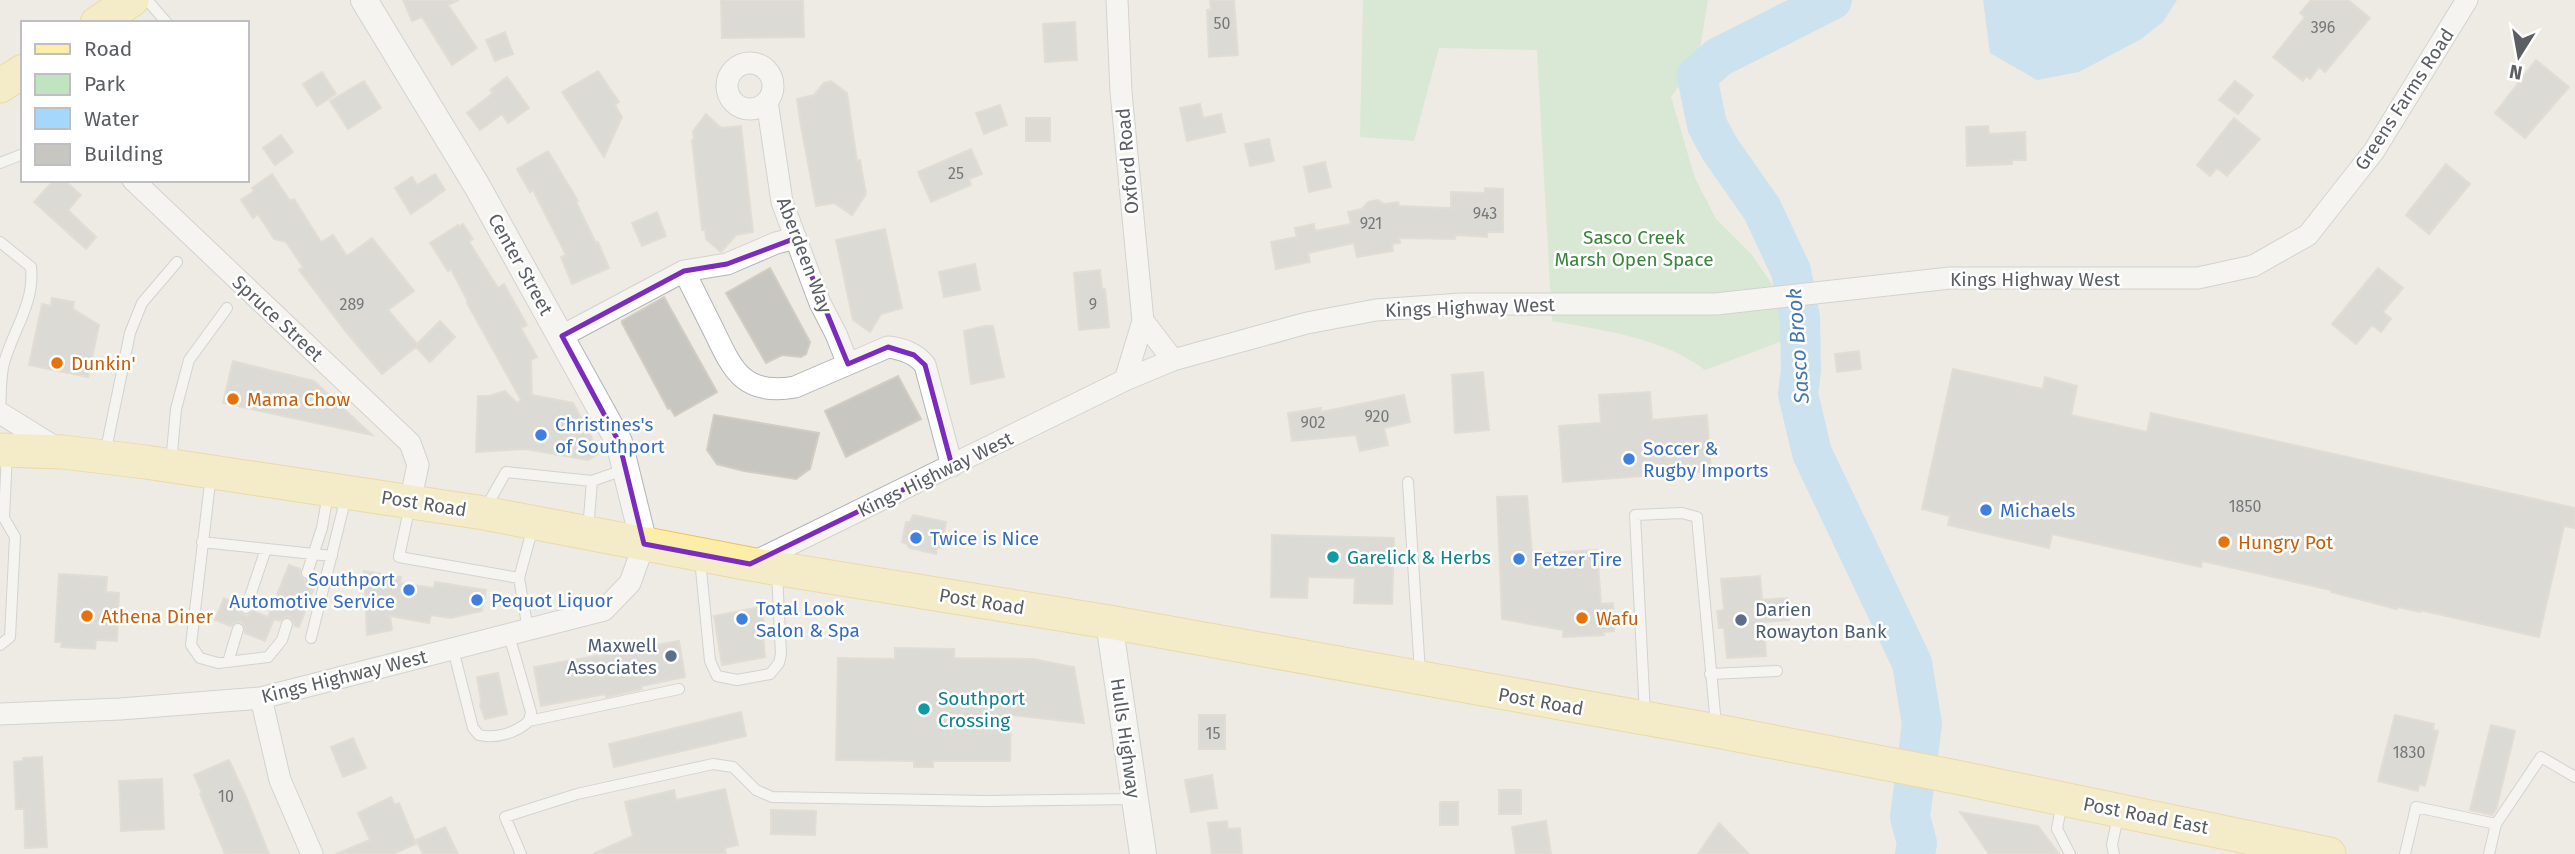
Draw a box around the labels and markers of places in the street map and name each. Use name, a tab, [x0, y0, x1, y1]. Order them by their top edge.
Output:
place label: Dunkin'	[71, 352, 136, 375]
marker: Dunkin'	[49, 355, 65, 371]
place label: Mama Chow	[247, 388, 350, 411]
marker: Mama Chow	[225, 391, 241, 407]
place label: Christines's of Southport	[555, 413, 665, 458]
marker: Christines's of Southport	[533, 427, 549, 443]
place label: Soccer & Rugby Imports	[1643, 437, 1768, 482]
marker: Soccer & Rugby Imports	[1621, 451, 1637, 467]
place label: Michaels	[2000, 499, 2076, 522]
marker: Michaels	[1978, 502, 1994, 518]
place label: Twice is Nice	[930, 527, 1039, 550]
marker: Twice is Nice	[908, 530, 924, 546]
place label: Hungry Pot	[2238, 531, 2333, 554]
marker: Hungry Pot	[2216, 534, 2232, 550]
place label: Garelick & Herbs	[1347, 546, 1491, 569]
place label: Fetzer Tire	[1533, 548, 1622, 571]
marker: Garelick & Herbs	[1325, 549, 1341, 565]
marker: Fetzer Tire	[1511, 551, 1527, 567]
place label: Southport Automotive Service	[229, 568, 395, 613]
marker: Southport Automotive Service	[401, 582, 417, 598]
place label: Pequot Liquor	[491, 589, 614, 612]
marker: Pequot Liquor	[469, 592, 485, 608]
place label: Total Look Salon & Spa	[756, 597, 860, 642]
place label: Darien Rowayton Bank	[1755, 598, 1887, 643]
place label: Athena Diner	[101, 605, 214, 628]
place label: Wafu	[1596, 607, 1639, 630]
marker: Athena Diner	[79, 608, 95, 624]
marker: Wafu	[1574, 610, 1590, 626]
marker: Total Look Salon & Spa	[734, 611, 750, 627]
marker: Darien Rowayton Bank	[1733, 612, 1749, 628]
place label: Maxwell Associates	[567, 634, 657, 679]
marker: Maxwell Associates	[663, 648, 679, 664]
place label: Southport Crossing	[938, 687, 1025, 732]
marker: Southport Crossing	[916, 701, 932, 717]

